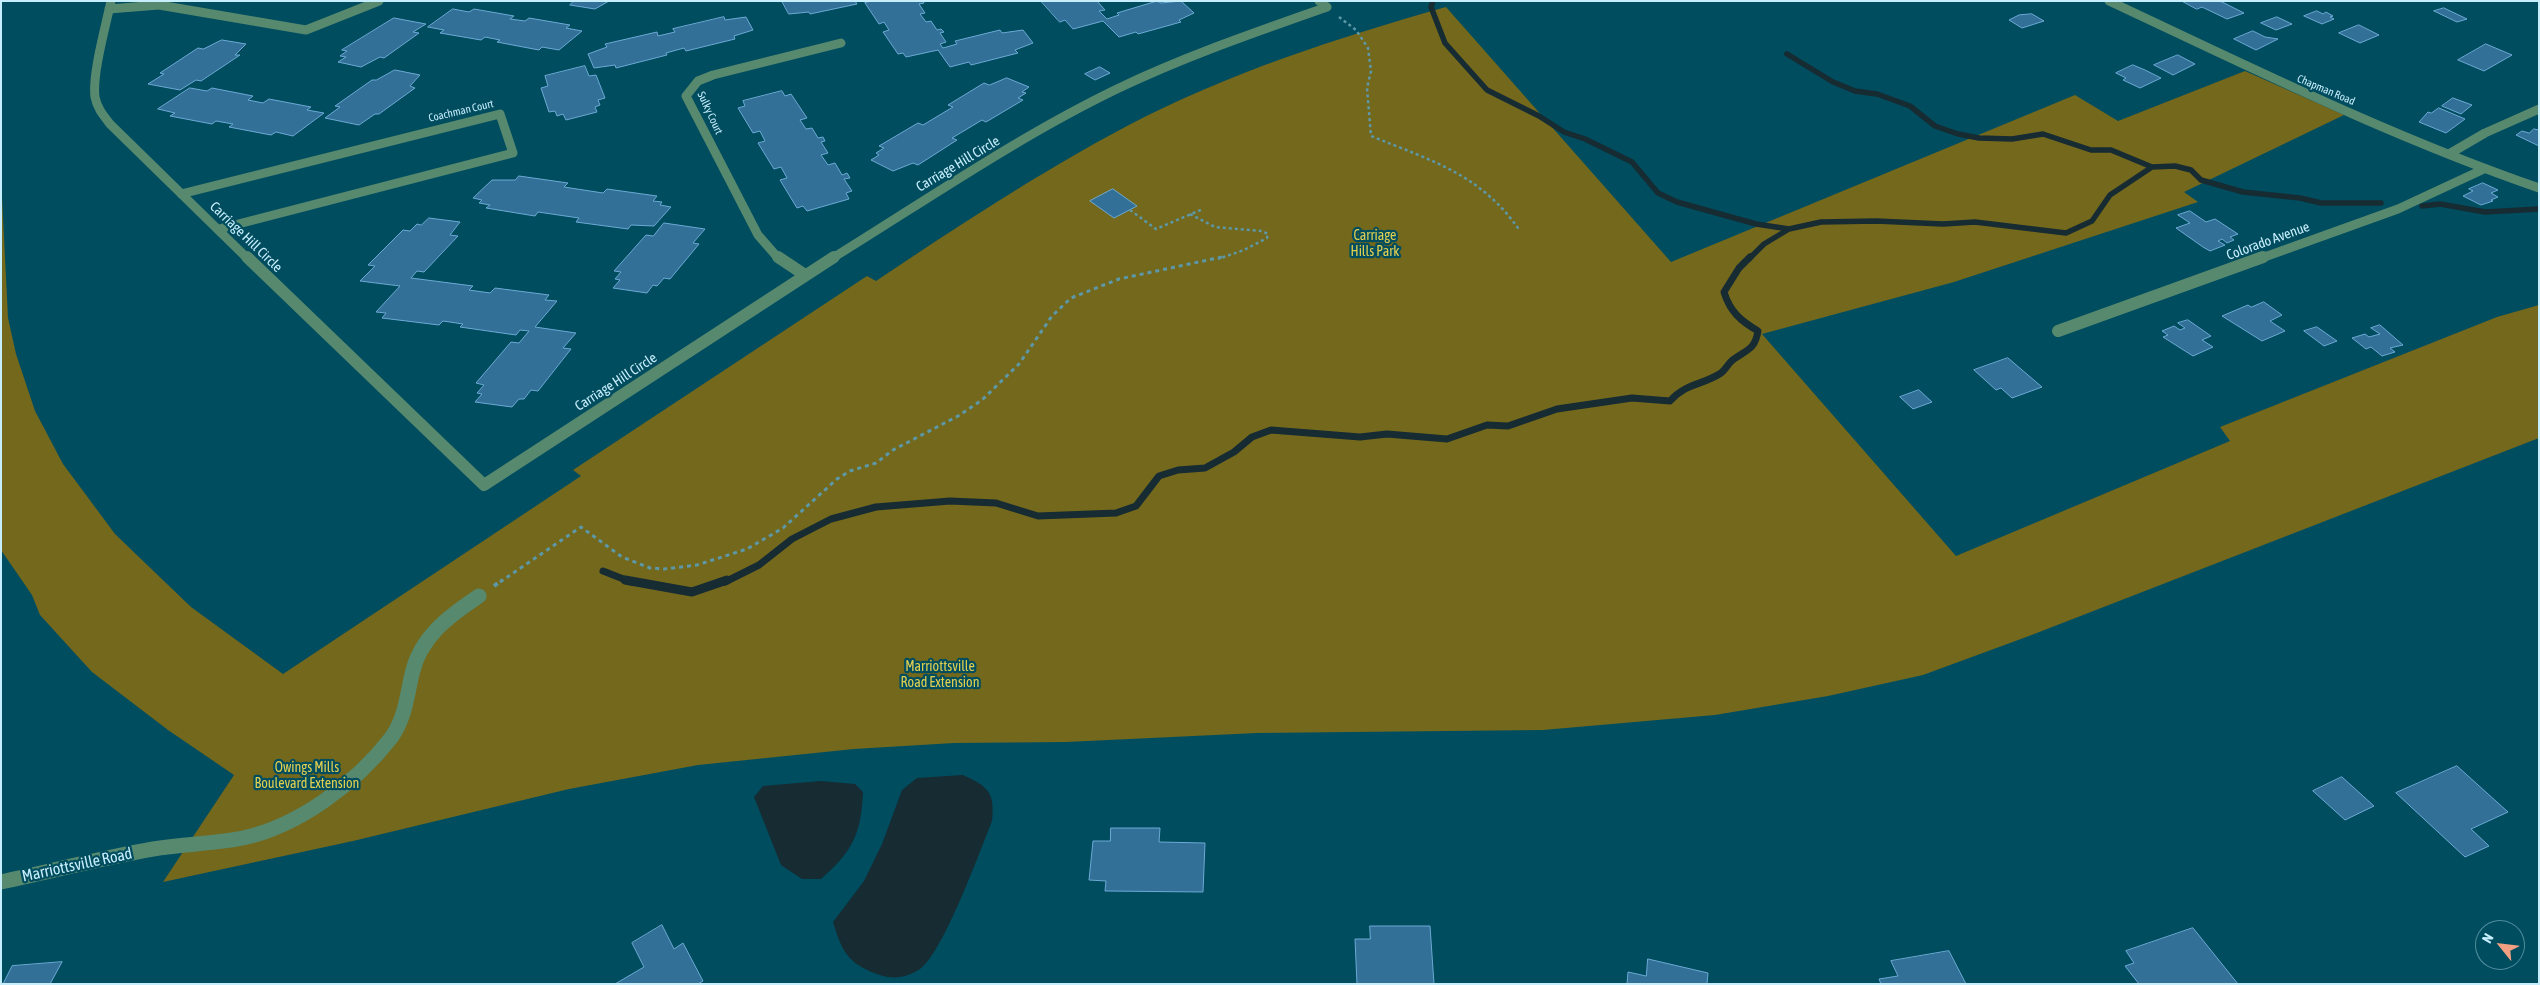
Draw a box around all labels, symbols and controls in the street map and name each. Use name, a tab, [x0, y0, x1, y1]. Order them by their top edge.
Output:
street label: Chapman Road	[2295, 72, 2357, 108]
street label: Sulky Court	[694, 90, 726, 136]
street label: Coachman Court	[427, 97, 495, 125]
street label: Carriage Hill Circle	[913, 133, 1003, 195]
street label: Carriage Hill Circle	[206, 198, 286, 276]
street label: Colorado Avenue	[2224, 218, 2312, 264]
park label: Carriage Hills Park	[1350, 228, 1400, 260]
street label: Carriage Hill Circle	[572, 349, 660, 415]
park label: Marriottsville Road Extension	[901, 659, 979, 692]
park label: Owings Mills Boulevard Extension	[255, 760, 359, 792]
street label: Marriottsville Road	[20, 844, 134, 886]
north arrow	[2475, 920, 2525, 970]
text: N	[2479, 931, 2497, 946]

